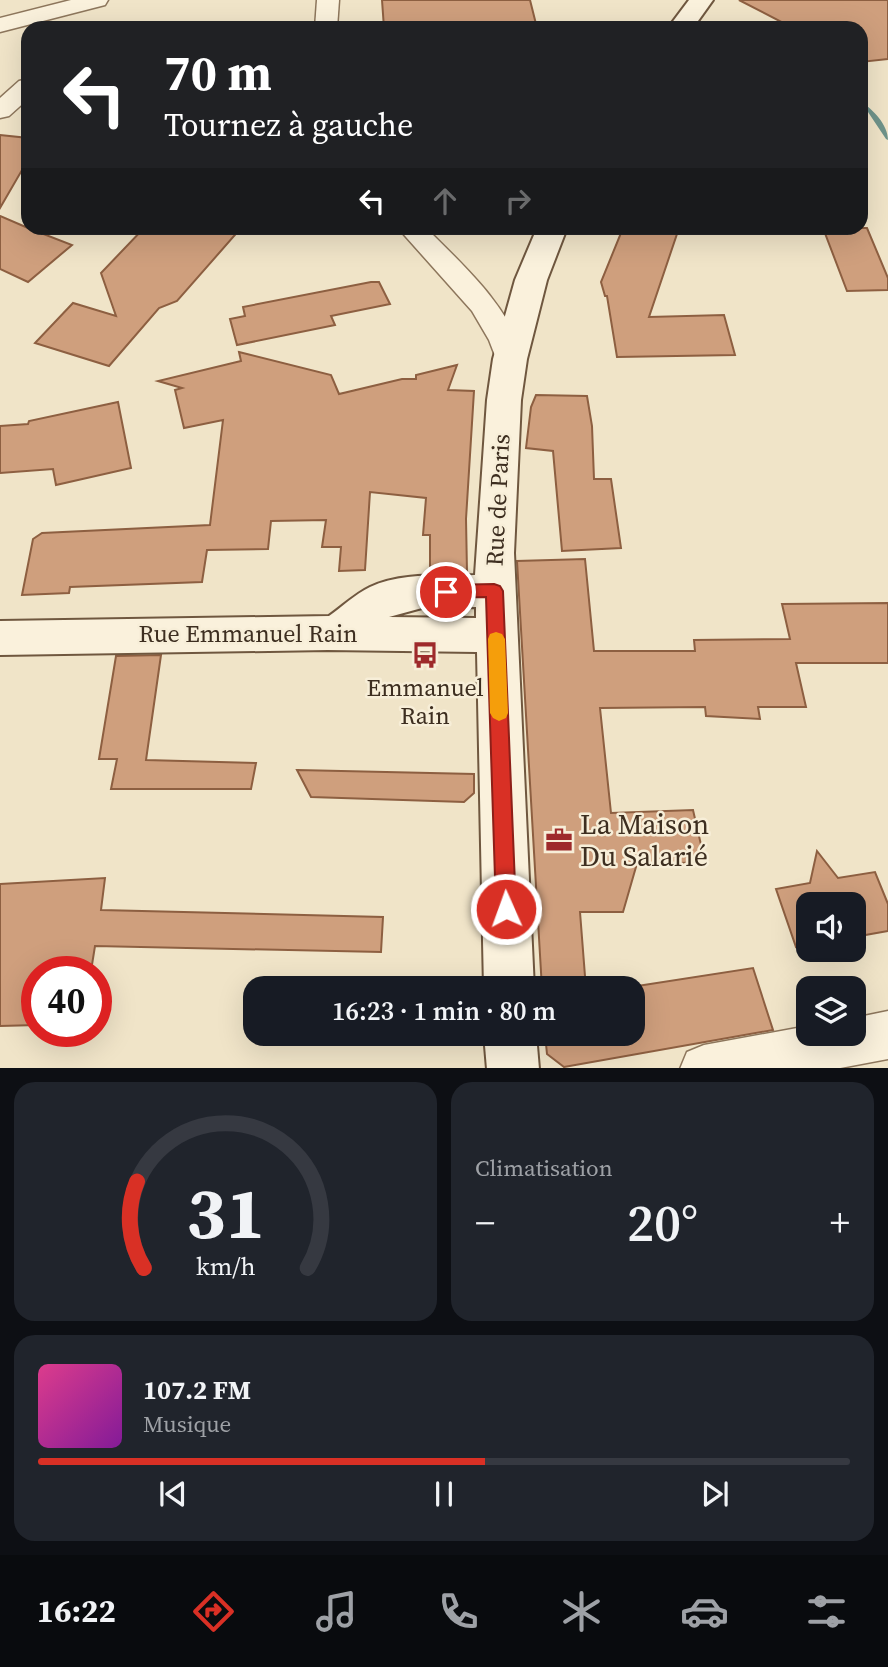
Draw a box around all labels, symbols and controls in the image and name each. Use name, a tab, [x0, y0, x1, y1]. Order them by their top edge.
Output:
text: 70 m	[164, 39, 272, 106]
icon: left	[49, 49, 140, 140]
text: Tournez à gauche	[164, 103, 413, 147]
icon: left	[353, 182, 391, 220]
icon: ahead	[426, 182, 464, 220]
icon: right	[499, 182, 537, 220]
street label: Rue de Paris	[478, 433, 517, 567]
pin	[416, 562, 476, 622]
icon: arrive	[427, 573, 465, 611]
street label: Rue Emmanuel Rain	[138, 617, 358, 650]
bus stop icon: Emmanuel Rain	[410, 640, 440, 670]
place label: Emmanuel Rain	[366, 671, 484, 732]
place label: La Maison Du Salarié	[580, 805, 709, 875]
office icon: La Maison Du Salarié	[544, 825, 574, 855]
position arrow	[469, 872, 543, 946]
map controls	[796, 892, 866, 1046]
button: sound	[796, 892, 866, 962]
speed limit sign: 40	[21, 956, 112, 1047]
button: layers	[796, 976, 866, 1046]
text: 16:23 · 1 min · 80 m	[332, 993, 556, 1029]
text: Climatisation	[475, 1152, 613, 1184]
text: 31	[186, 1163, 265, 1262]
text: 20°	[627, 1187, 698, 1258]
text: −	[475, 1197, 495, 1249]
text: +	[830, 1197, 850, 1249]
text: km/h	[196, 1248, 255, 1282]
text: 107.2 FM	[143, 1372, 251, 1408]
text: Musique	[143, 1408, 231, 1440]
icon: previous	[154, 1475, 192, 1513]
icon: pause	[425, 1475, 463, 1513]
icon: next	[696, 1475, 734, 1513]
icon: directions	[189, 1587, 238, 1636]
icon: music	[312, 1587, 361, 1636]
icon: phone	[434, 1587, 483, 1636]
icon: climate	[557, 1587, 606, 1636]
icon: car	[680, 1587, 729, 1636]
icon: filters	[802, 1587, 851, 1636]
text: 16:22	[37, 1589, 116, 1633]

